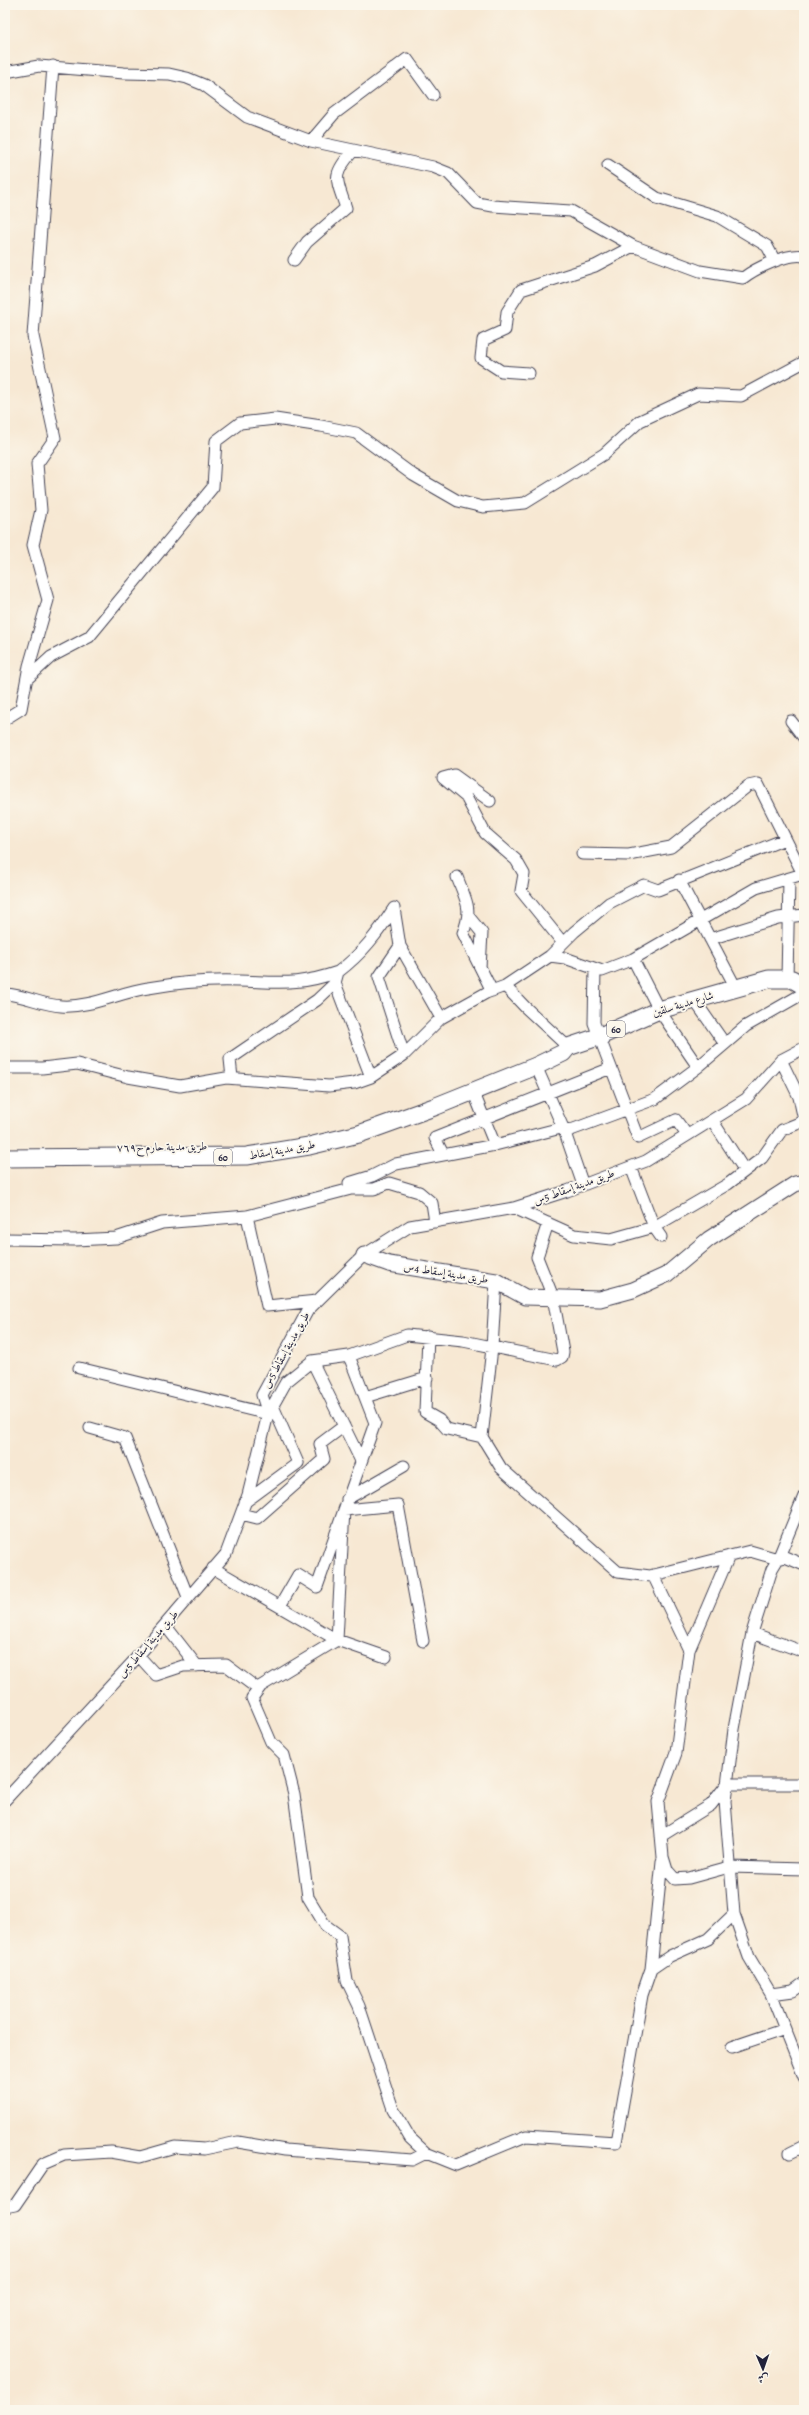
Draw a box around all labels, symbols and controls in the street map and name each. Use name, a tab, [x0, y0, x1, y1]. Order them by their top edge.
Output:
street label: شارع مدينة سلقين	[651, 988, 716, 1022]
road number: 60	[607, 1021, 625, 1037]
street label: طريق مدينة إسقاط	[248, 1137, 316, 1163]
street label: طريق مدينة حارم ح٧٦٩	[117, 1139, 207, 1158]
road number: 60	[214, 1149, 232, 1165]
street label: طريق مدينة إسقاط 5س	[531, 1165, 617, 1209]
street label: طريق مدينة إسقاط 4س	[403, 1259, 489, 1287]
street label: طريق مدينة إسقاط 5س	[259, 1309, 313, 1391]
street label: طريق مدينة إسقاط 5س	[114, 1607, 182, 1681]
north arrow	[743, 2349, 783, 2389]
text: ش	[758, 2371, 769, 2386]

